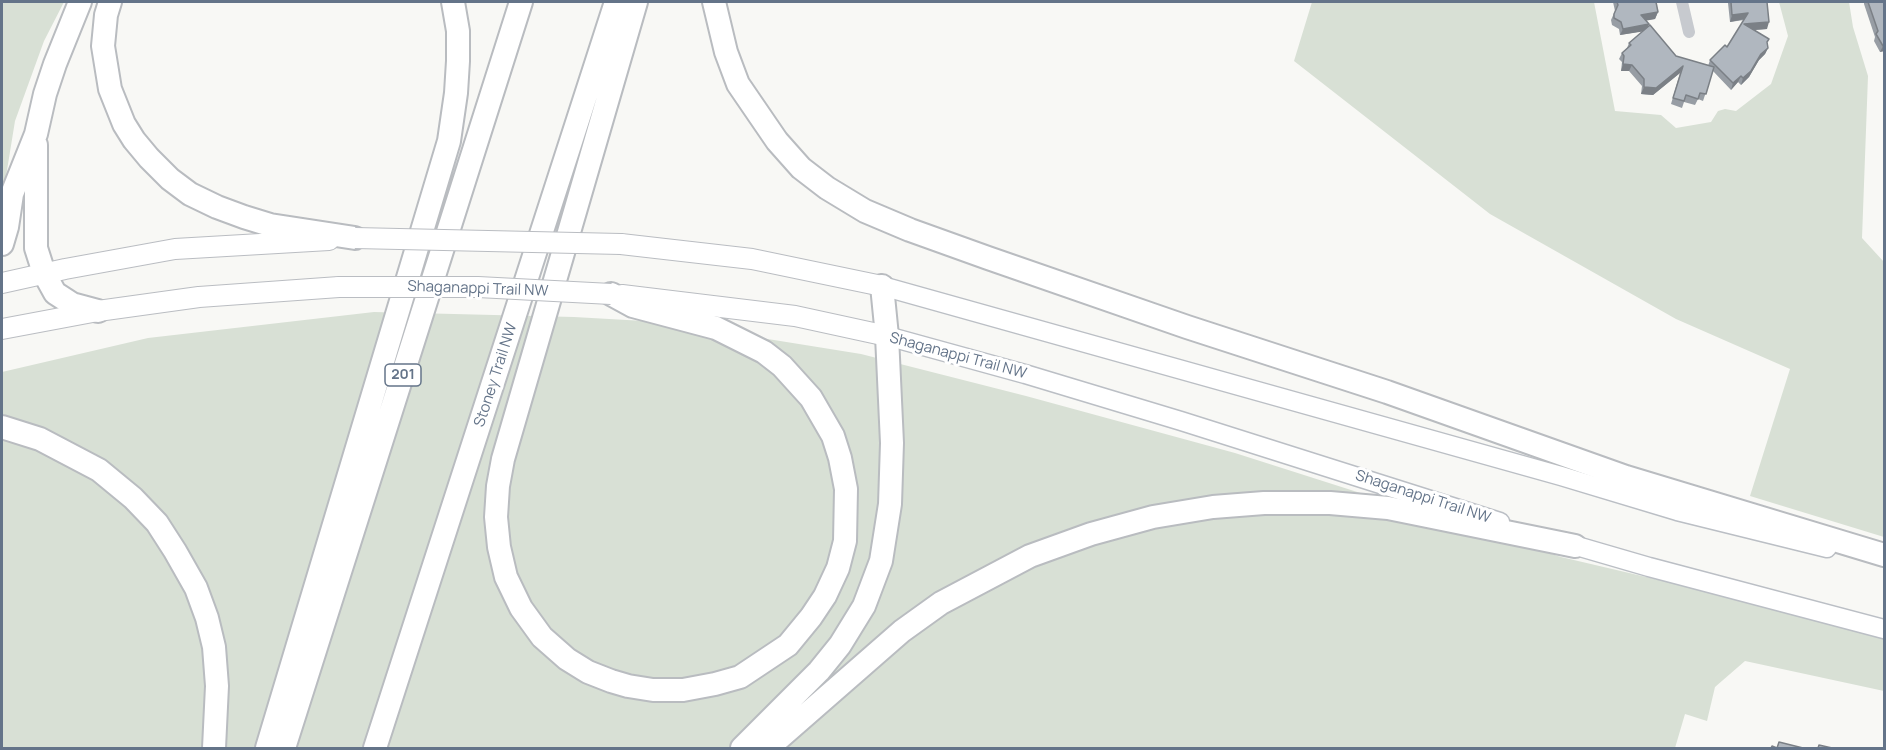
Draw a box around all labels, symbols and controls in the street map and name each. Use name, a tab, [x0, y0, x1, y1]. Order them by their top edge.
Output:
street label: Shaganappi Trail NW	[407, 278, 549, 300]
street label: Stoney Trail NW	[471, 321, 521, 429]
street label: Shaganappi Trail NW	[888, 329, 1028, 383]
road number: 201	[385, 364, 421, 386]
street label: Shaganappi Trail NW	[1353, 467, 1493, 527]

